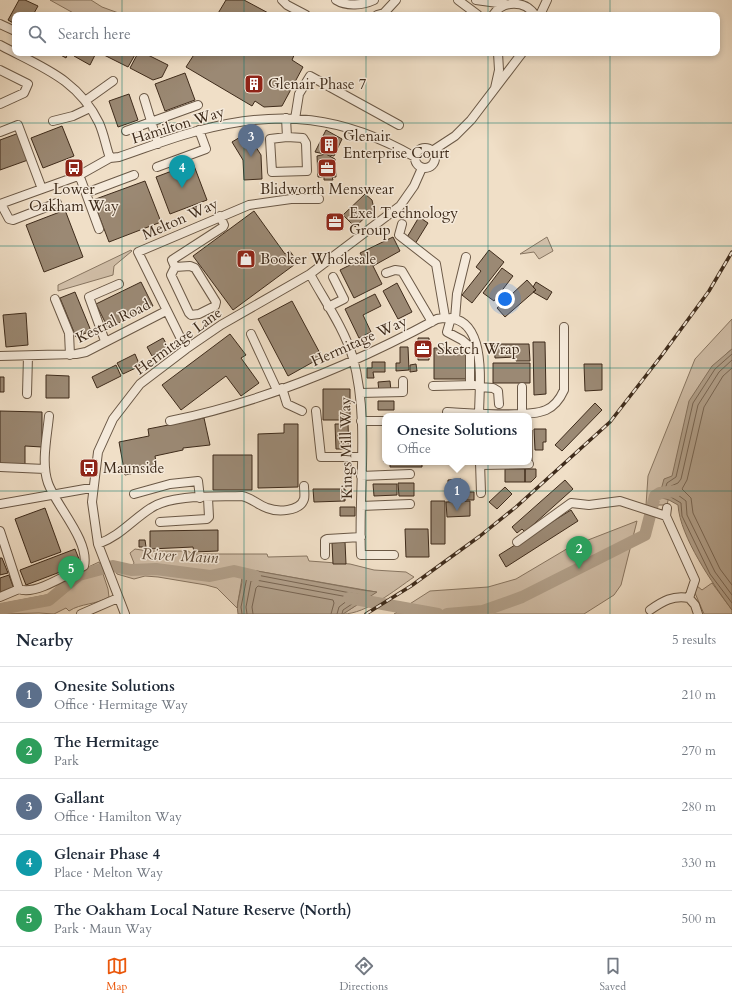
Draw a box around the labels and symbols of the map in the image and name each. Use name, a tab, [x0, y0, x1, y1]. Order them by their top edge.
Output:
building icon: Glenair Phase 7	[243, 73, 265, 95]
place label: Glenair Phase 7	[268, 74, 367, 94]
street label: Hamilton Way	[129, 101, 227, 149]
pin: 3	[238, 124, 264, 157]
place label: Glenair Enterprise Court	[343, 126, 450, 163]
building icon: Glenair Enterprise Court	[318, 134, 340, 156]
pin: 4	[169, 155, 195, 188]
bus stop icon: Lower Oakham Way	[63, 157, 85, 179]
office icon: Blidworth Menswear	[316, 157, 338, 179]
place label: Lower Oakham Way	[29, 179, 119, 216]
place label: Blidworth Menswear	[260, 179, 395, 199]
street label: Melton Way	[139, 193, 221, 245]
place label: Exel Technology Group	[349, 203, 458, 240]
office icon: Exel Technology Group	[324, 211, 346, 233]
shop icon: Booker Wholesale	[235, 248, 257, 270]
place label: Booker Wholesale	[260, 249, 377, 269]
your location	[495, 289, 515, 309]
street label: Kestral Road	[72, 294, 154, 348]
street label: Hermitage Lane	[130, 303, 226, 379]
street label: Hermitage Way	[308, 311, 410, 371]
office icon: Sketch Wrap	[412, 338, 434, 360]
place label: Sketch Wrap	[437, 339, 520, 359]
street label: Kings Mill Way	[335, 397, 357, 499]
bus stop icon: Maunside	[78, 457, 100, 479]
place label: Maunside	[103, 458, 165, 478]
pin: 1	[444, 478, 470, 511]
pin: 2	[566, 536, 592, 569]
water label: River Maun	[141, 543, 219, 569]
pin: 5	[58, 556, 84, 589]

